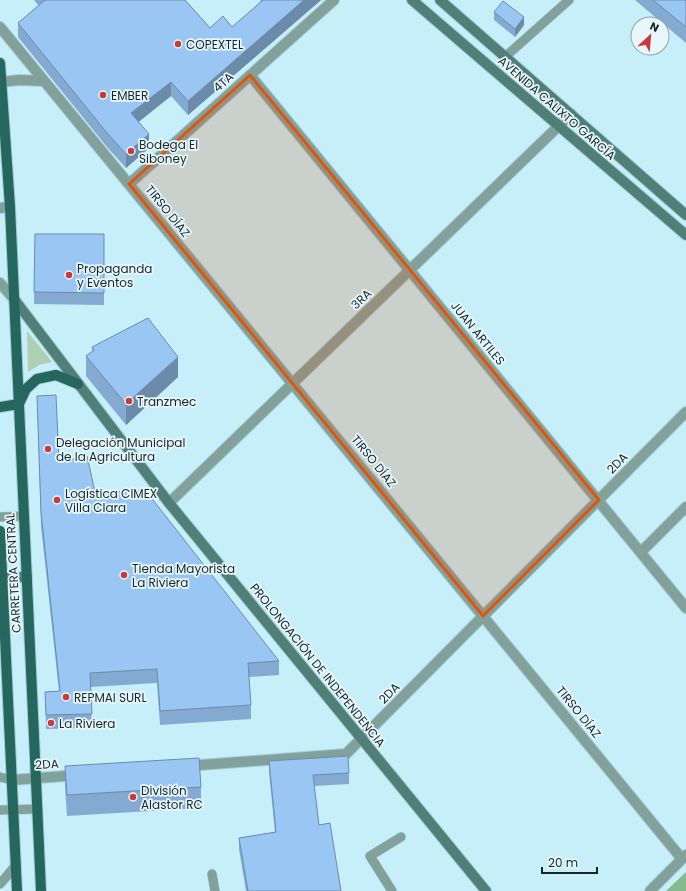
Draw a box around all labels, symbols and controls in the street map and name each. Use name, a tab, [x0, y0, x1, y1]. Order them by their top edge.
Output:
north arrow	[630, 16, 670, 56]
text: N	[647, 18, 662, 36]
place label: COPEXTEL	[186, 36, 243, 53]
marker: COPEXTEL	[173, 39, 183, 49]
street label: AVENIDA CALIXTO GARCÍA	[495, 52, 619, 164]
street label: 4TA	[209, 68, 237, 96]
place label: EMBER	[111, 87, 148, 104]
marker: EMBER	[98, 90, 108, 100]
place label: Bodega El Siboney	[139, 136, 198, 167]
marker: Bodega El Siboney	[126, 146, 136, 156]
street label: TIRSO DÍAZ	[142, 181, 194, 241]
place label: Propaganda y Eventos	[77, 260, 152, 291]
marker: Propaganda y Eventos	[64, 270, 74, 280]
street label: 3RA	[347, 285, 375, 313]
street label: JUAN ARTILES	[447, 298, 509, 368]
place label: Tranzmec	[137, 393, 196, 410]
marker: Tranzmec	[124, 396, 134, 406]
street label: TIRSO DÍAZ	[348, 431, 400, 491]
place label: Delegación Municipal de la Agricultura	[56, 434, 185, 465]
marker: Delegación Municipal de la Agricultura	[43, 444, 53, 454]
street label: 2DA	[603, 449, 631, 477]
place label: Logística CIMEX Villa Clara	[65, 485, 157, 516]
marker: Logística CIMEX Villa Clara	[52, 495, 62, 505]
street label: CARRETERA CENTRAL	[1, 513, 25, 633]
place label: Tienda Mayorista La Riviera	[132, 560, 235, 591]
marker: Tienda Mayorista La Riviera	[119, 570, 129, 580]
street label: PROLONGACIÓN DE INDEPENDENCIA	[247, 580, 389, 750]
street label: 2DA	[375, 679, 403, 707]
street label: TIRSO DÍAZ	[553, 682, 605, 742]
place label: REPMAI SURL	[74, 689, 147, 706]
marker: REPMAI SURL	[61, 692, 71, 702]
place label: La Riviera	[59, 715, 115, 732]
marker: La Riviera	[46, 718, 56, 728]
street label: 2DA	[35, 755, 59, 773]
place label: División Alastor RC	[141, 782, 203, 813]
marker: División Alastor RC	[128, 792, 138, 802]
scale bar	[542, 849, 597, 875]
text: 20 m	[548, 854, 578, 871]

